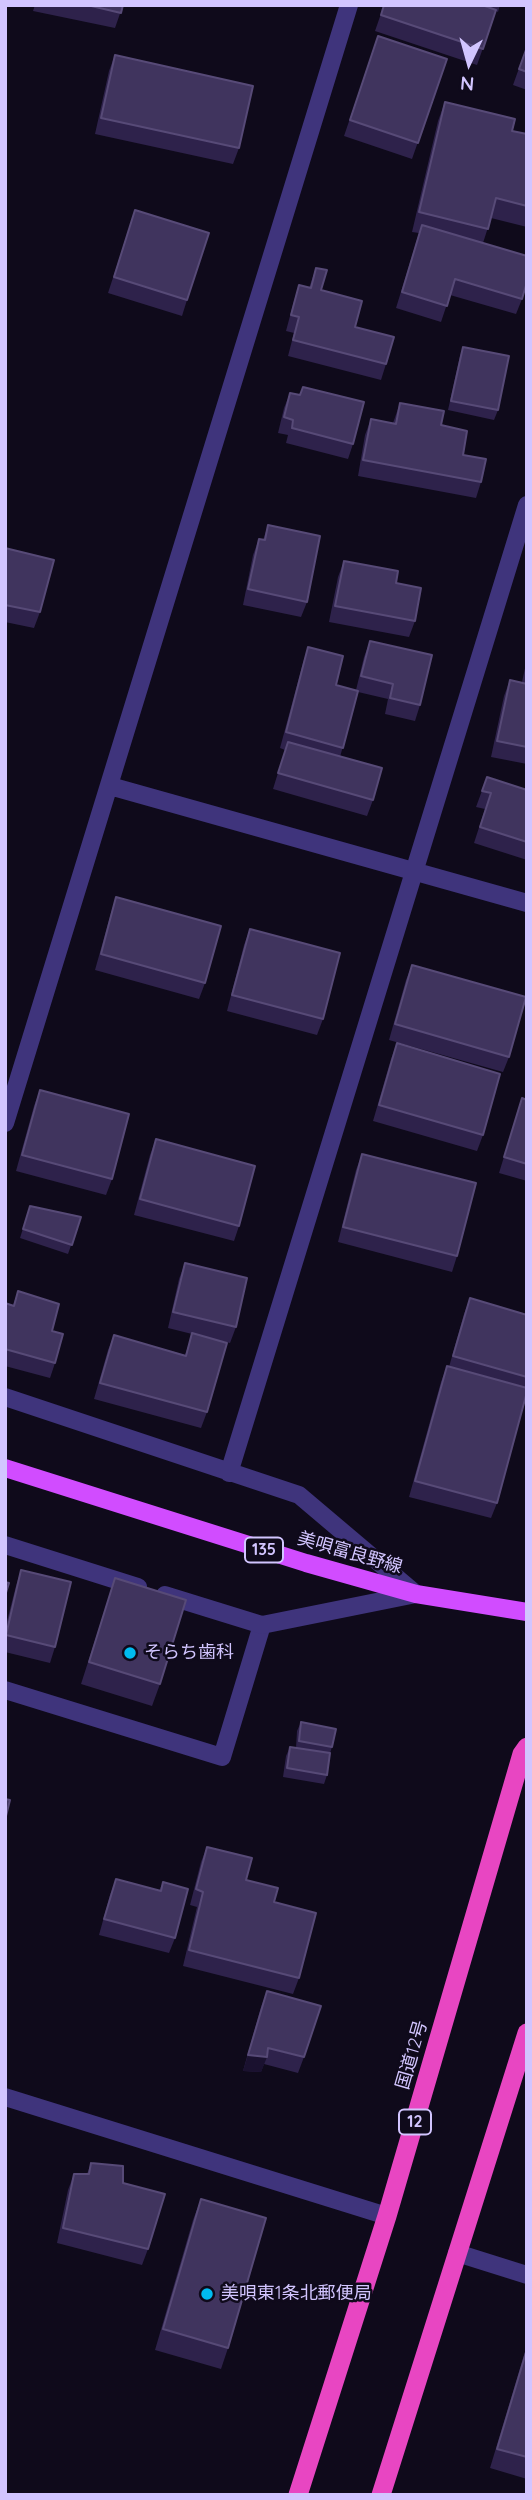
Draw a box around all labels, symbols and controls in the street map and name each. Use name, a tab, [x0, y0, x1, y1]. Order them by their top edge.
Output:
north arrow	[434, 28, 504, 98]
text: N	[459, 71, 475, 96]
street label: 美唄富良野線	[295, 1528, 405, 1578]
road number: 135	[245, 1538, 283, 1562]
place label: そらち歯科	[144, 1642, 234, 1664]
marker: そらち歯科	[122, 1645, 138, 1661]
street label: 国道12号	[392, 2018, 432, 2092]
road number: 12	[399, 2110, 431, 2134]
place label: 美唄東1条北郵便局	[221, 2283, 372, 2305]
marker: 美唄東1条北郵便局	[199, 2286, 215, 2302]

